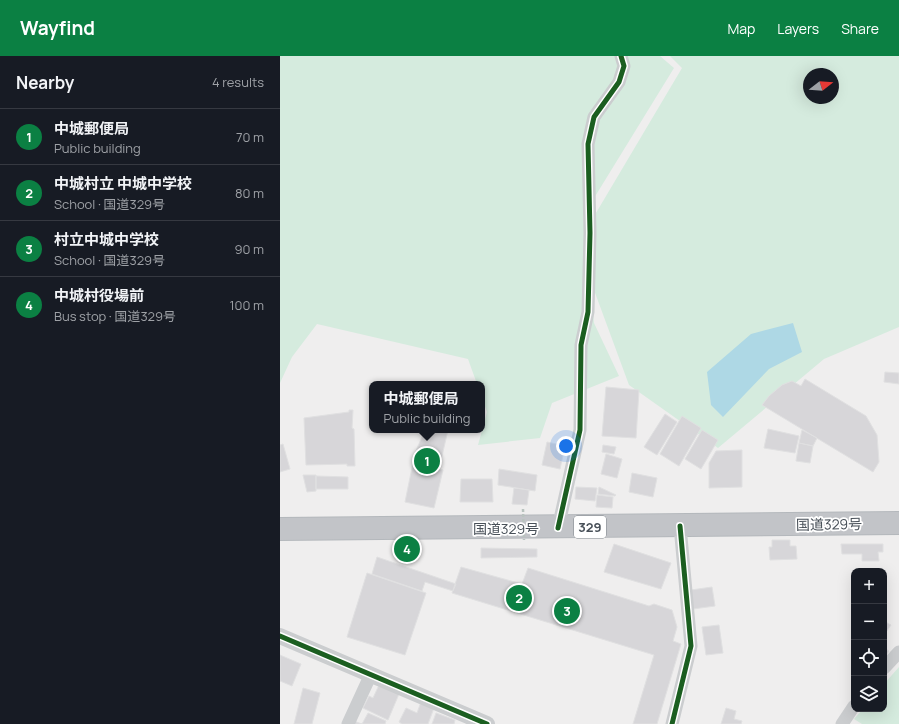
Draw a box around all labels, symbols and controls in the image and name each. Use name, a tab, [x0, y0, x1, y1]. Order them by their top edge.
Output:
text: Wayfind	[20, 15, 95, 41]
text: Map	[727, 19, 755, 38]
text: Layers	[777, 19, 819, 38]
text: Share	[841, 19, 879, 38]
north arrow	[803, 68, 839, 104]
text: Nearby	[16, 71, 74, 94]
text: 4 results	[212, 73, 264, 91]
text: 中城郵便局	[54, 118, 129, 139]
text: 1	[26, 128, 32, 146]
text: 70 m	[236, 128, 264, 146]
text: Public building	[54, 139, 141, 157]
text: 中城村立 中城中学校	[54, 173, 192, 194]
text: 2	[25, 184, 33, 202]
text: 80 m	[235, 184, 264, 202]
text: School · 国道329号	[54, 195, 165, 213]
text: 村立中城中学校	[54, 229, 159, 250]
text: 3	[25, 240, 33, 258]
text: 90 m	[234, 240, 264, 258]
text: School · 国道329号	[54, 251, 165, 269]
text: 中城村役場前	[54, 285, 144, 306]
text: 4	[25, 296, 33, 314]
text: 100 m	[229, 296, 264, 314]
text: Bus stop · 国道329号	[54, 307, 176, 325]
popup	[369, 381, 485, 433]
text: 中城郵便局	[384, 388, 459, 409]
text: Public building	[384, 409, 470, 427]
your location	[556, 436, 576, 456]
pin: 1	[414, 446, 440, 476]
street label: 国道329号	[796, 514, 862, 534]
road number: 329	[574, 516, 606, 538]
street label: 国道329号	[473, 519, 539, 538]
pin: 4	[394, 534, 420, 564]
map controls	[851, 568, 887, 712]
button: +	[851, 568, 887, 604]
pin: 2	[506, 583, 532, 613]
pin: 3	[554, 596, 580, 626]
button: −	[851, 604, 887, 640]
button: locate	[851, 640, 887, 676]
button: layers	[851, 676, 887, 712]

